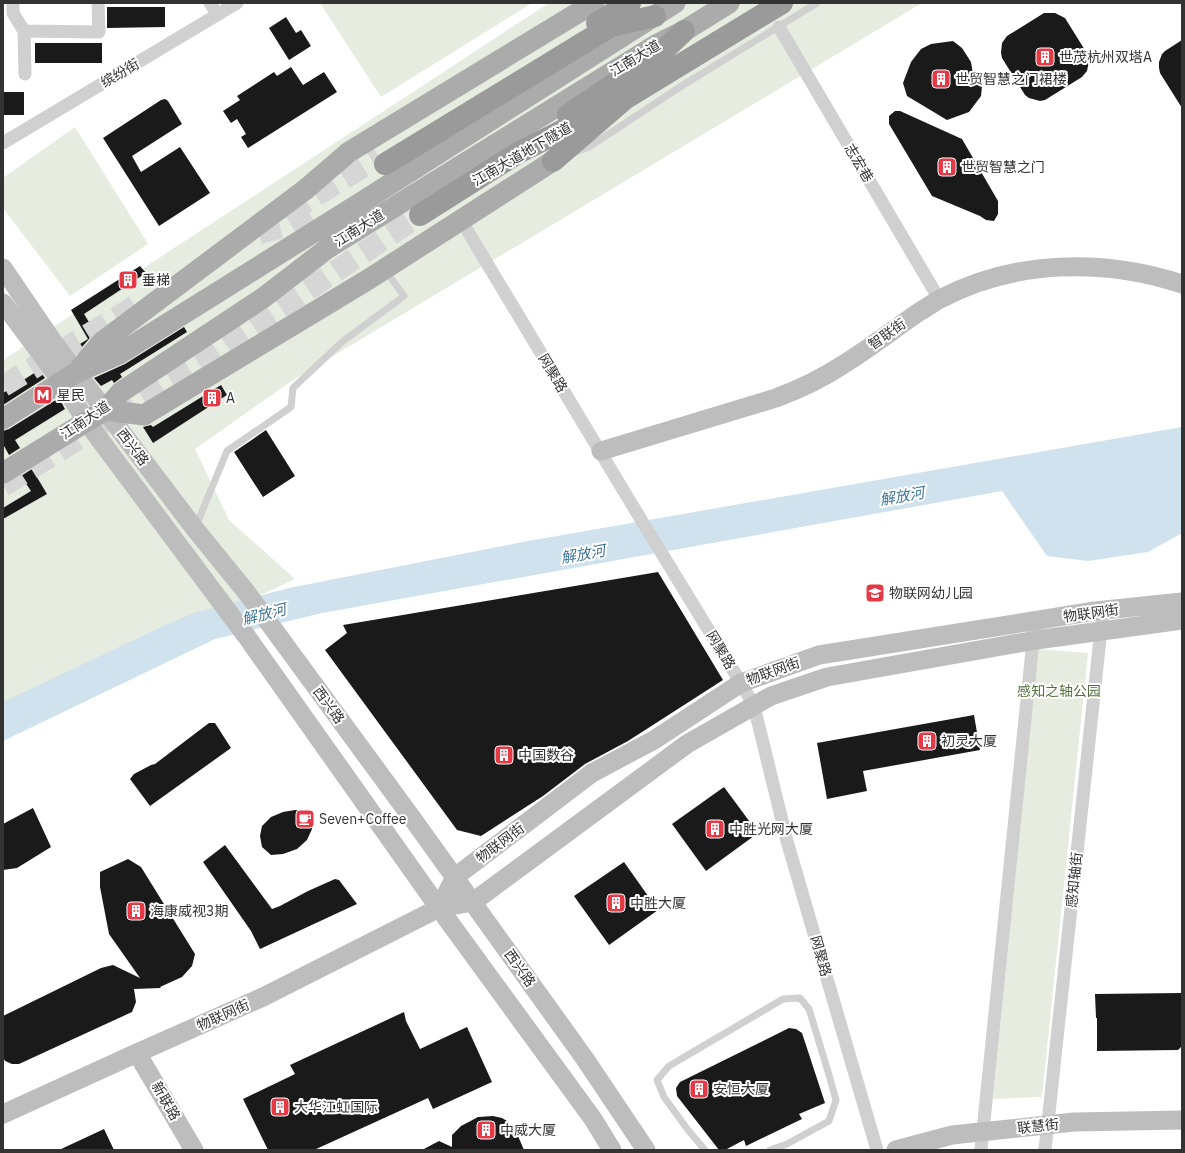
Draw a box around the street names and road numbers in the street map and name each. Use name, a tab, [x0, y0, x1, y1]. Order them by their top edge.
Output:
street label: 江南大道	[606, 36, 664, 80]
street label: 缤纷街	[97, 54, 143, 92]
street label: 江南大道地下隧道	[469, 118, 575, 190]
street label: 志宏巷	[840, 140, 878, 186]
street label: 江南大道	[330, 206, 388, 250]
street label: 智联街	[865, 315, 909, 353]
street label: 网聚路	[534, 350, 572, 396]
street label: 江南大道	[57, 397, 113, 443]
street label: 西兴路	[113, 425, 153, 469]
street label: 物联网街	[1062, 600, 1120, 626]
street label: 网聚路	[702, 627, 740, 673]
street label: 物联网街	[744, 653, 802, 689]
street label: 西兴路	[309, 683, 349, 727]
street label: 物联网街	[472, 819, 528, 867]
street label: 感知轴街	[1062, 851, 1086, 909]
street label: 网聚路	[807, 933, 835, 979]
street label: 西兴路	[501, 946, 539, 990]
street label: 物联网街	[194, 995, 252, 1035]
street label: 新联路	[148, 1078, 184, 1124]
street label: 联慧街	[1016, 1115, 1060, 1137]

